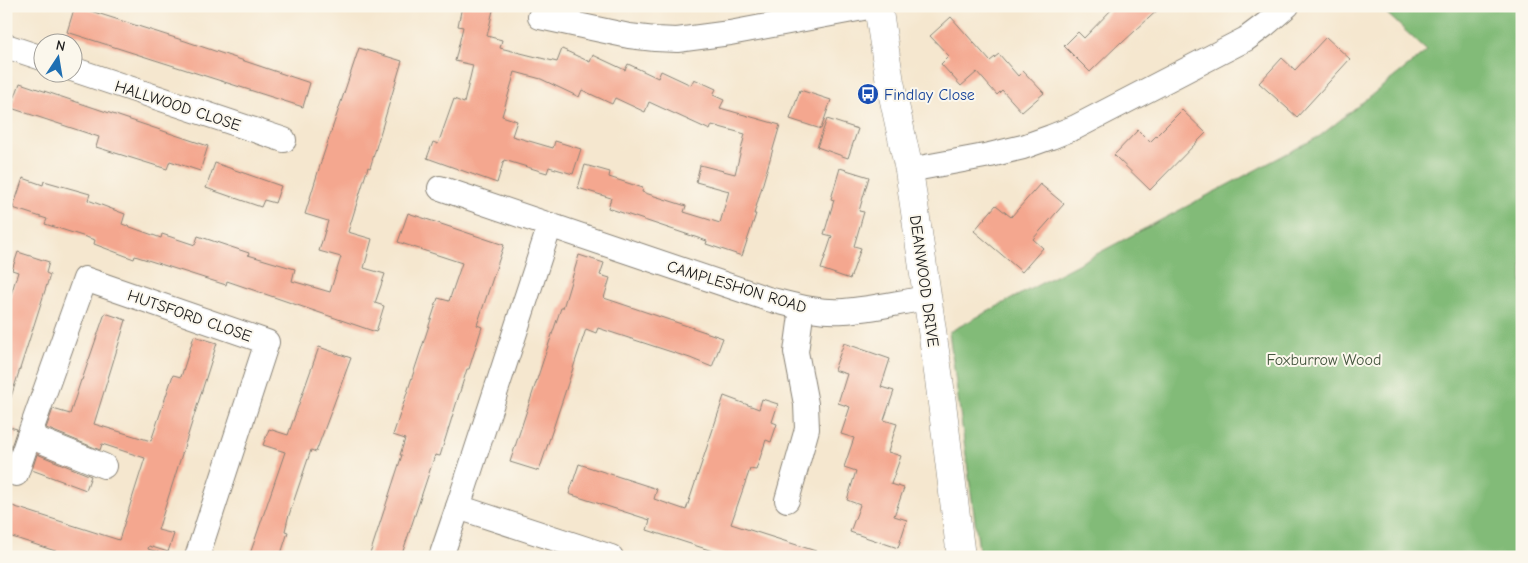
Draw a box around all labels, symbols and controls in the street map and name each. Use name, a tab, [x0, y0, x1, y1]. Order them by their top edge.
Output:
north arrow	[32, 32, 82, 82]
text: N	[54, 37, 67, 55]
street label: HALLWOOD CLOSE	[113, 77, 243, 135]
bus stop icon: Findlay Close	[856, 82, 880, 106]
place label: Findlay Close	[884, 86, 975, 104]
street label: DEANWOOD DRIVE	[906, 214, 942, 349]
street label: CAMPLESHON ROAD	[665, 257, 809, 317]
street label: HUTSFORD CLOSE	[125, 286, 254, 346]
park label: Foxburrow Wood	[1266, 351, 1382, 369]

